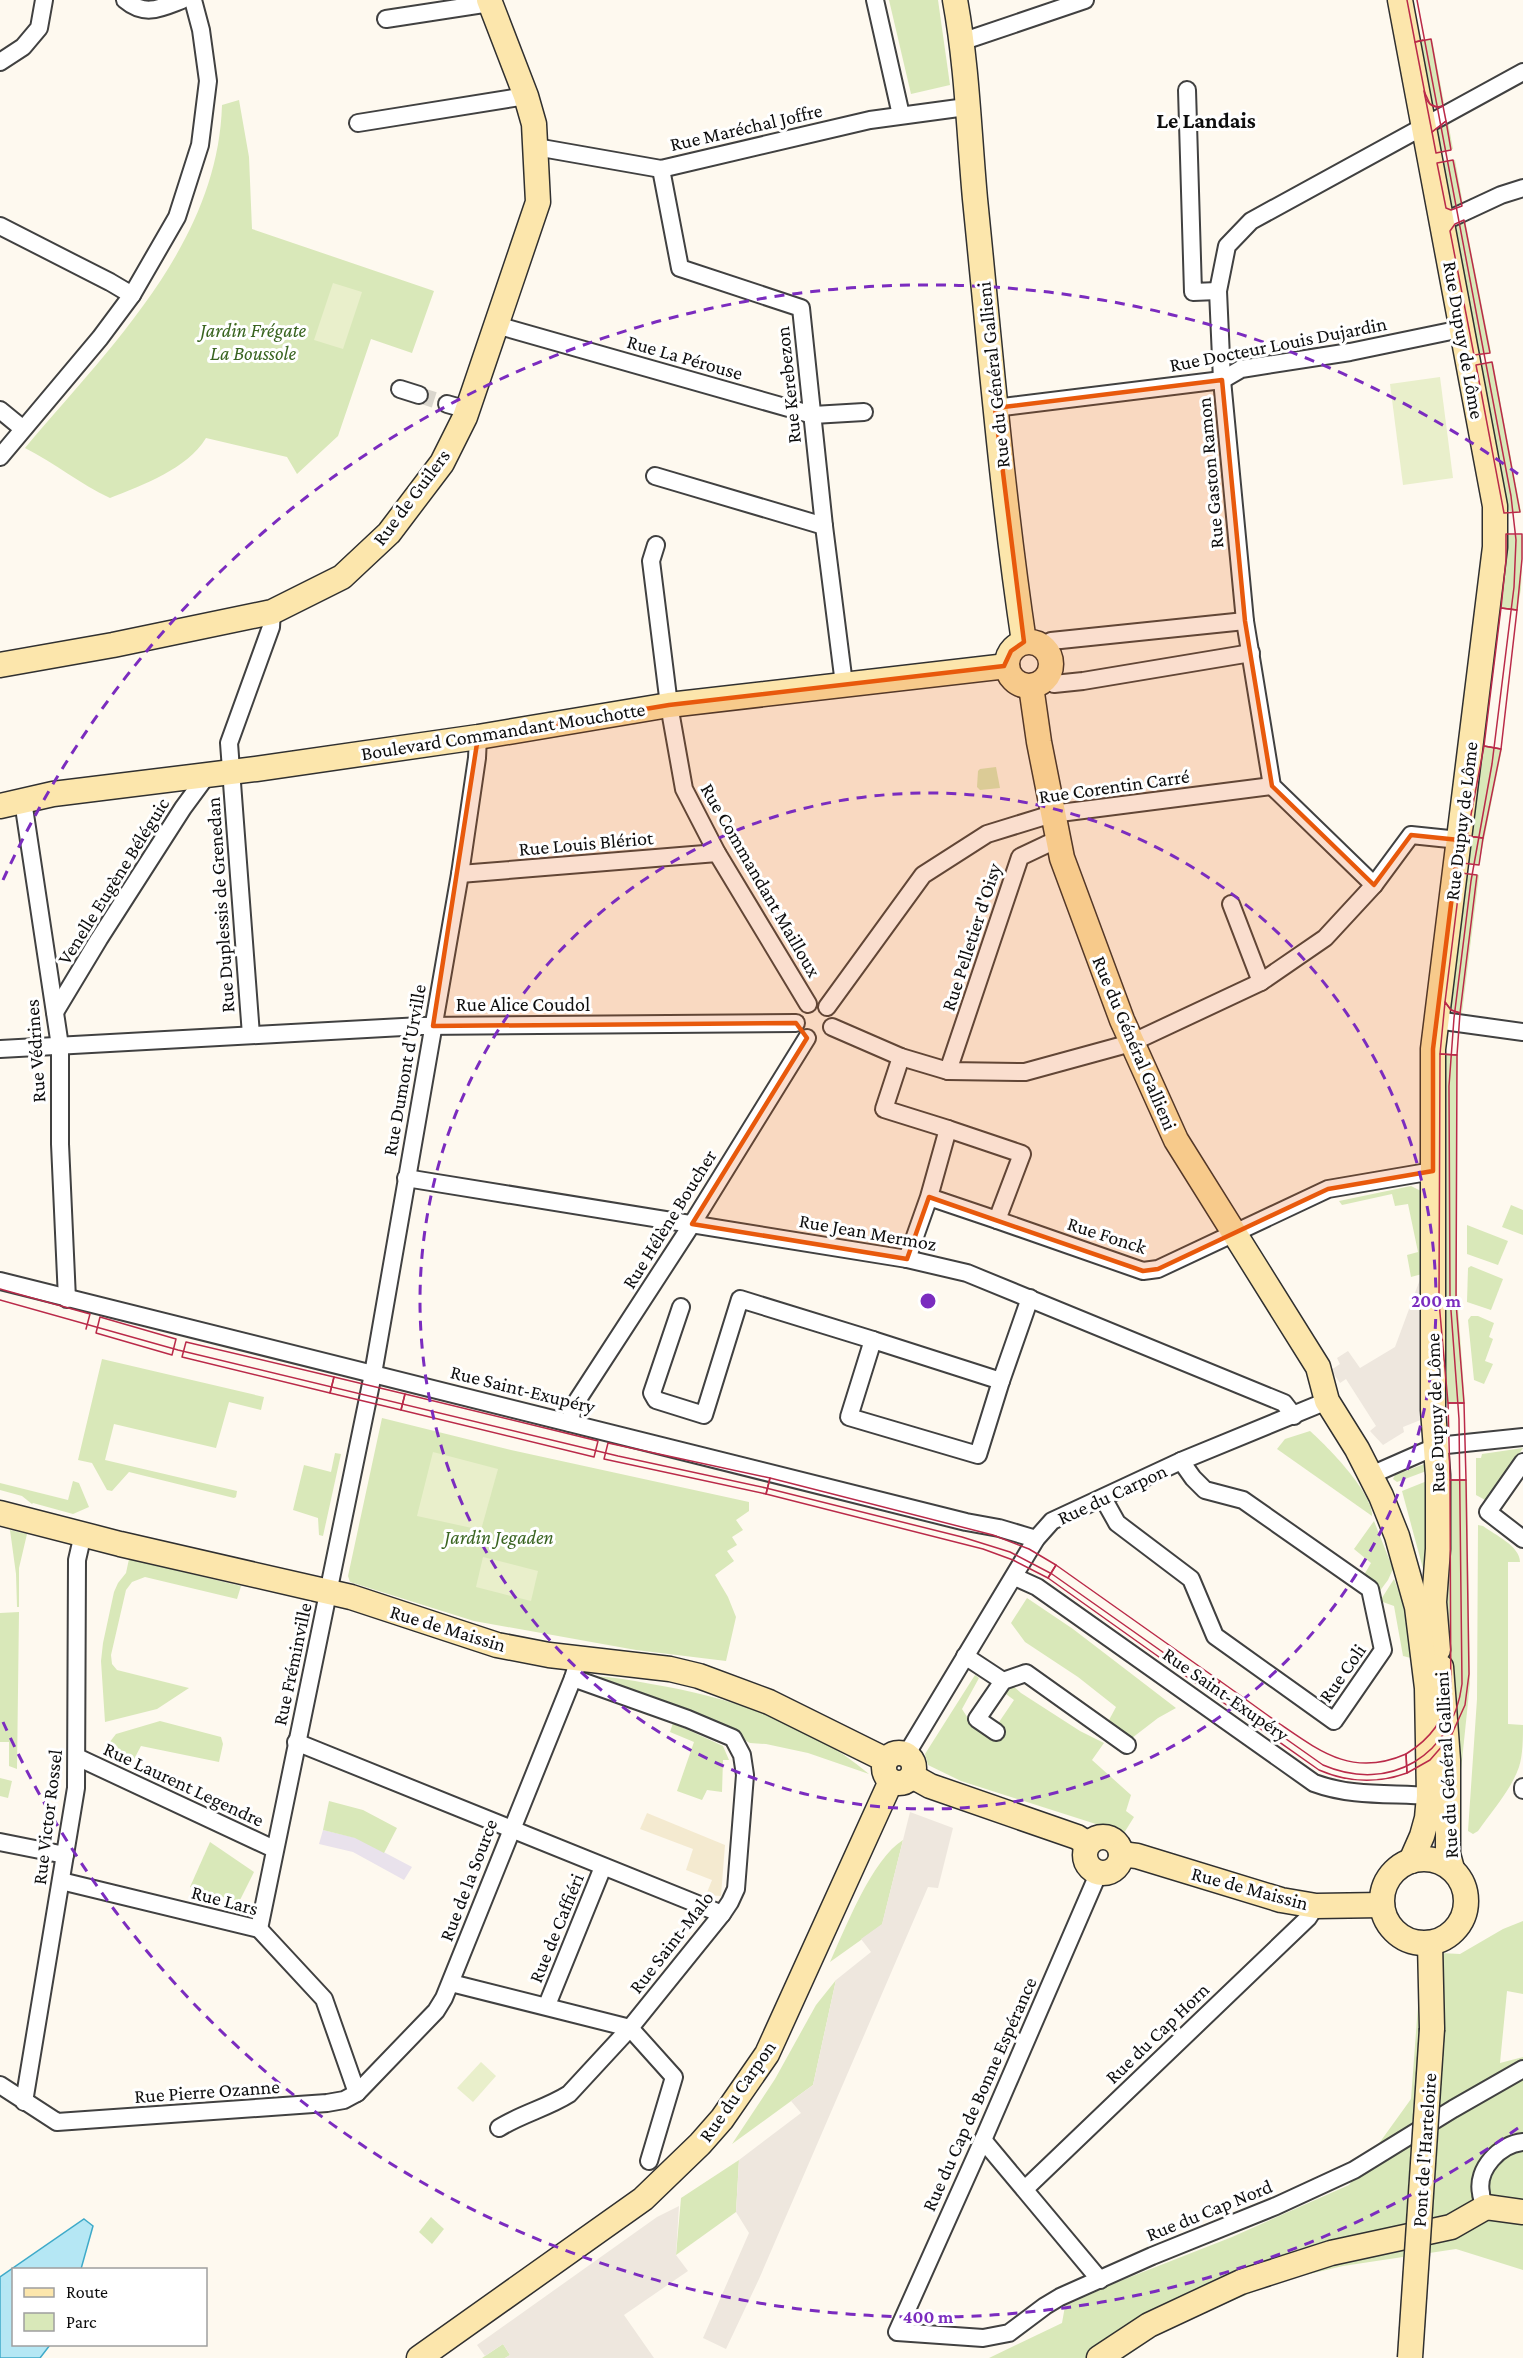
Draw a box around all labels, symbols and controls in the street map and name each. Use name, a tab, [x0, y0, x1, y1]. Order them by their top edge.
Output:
street label: Rue Maréchal Joffre	[668, 99, 825, 156]
district label: Le Landais	[1156, 108, 1256, 133]
street label: Rue Dupuy de Lôme	[1438, 259, 1489, 421]
street label: Rue du Général Gallieni	[972, 281, 1014, 469]
street label: Rue Docteur Louis Dujardin	[1167, 312, 1389, 377]
park label: Jardin Frégate La Boussole	[197, 319, 307, 364]
street label: Rue Kerebezon	[771, 325, 805, 445]
street label: Rue La Pérouse	[625, 330, 746, 384]
street label: Rue Gaston Ramon	[1192, 396, 1228, 549]
street label: Rue de Guilers	[368, 445, 454, 549]
street label: Boulevard Commandant Mouchotte	[359, 698, 647, 764]
street label: Rue Dupuy de Lôme	[1440, 740, 1483, 902]
street label: Rue Corentin Carré	[1037, 765, 1191, 807]
street label: Rue Commandant Mailloux	[696, 779, 826, 981]
street label: Venelle Eugène Béléguic	[53, 793, 175, 969]
street label: Rue Duplessis de Grenedan	[201, 796, 240, 1014]
street label: Rue Louis Blériot	[518, 826, 655, 860]
street label: Rue Pelletier d'Oisy	[937, 860, 1006, 1014]
street label: Rue du Général Gallieni	[1088, 953, 1182, 1133]
street label: Rue Dumont d'Urville	[378, 982, 430, 1158]
street label: Rue Alice Coudol	[456, 993, 590, 1015]
street label: Rue Védrines	[20, 998, 50, 1103]
street label: Rue Hélène Boucher	[617, 1146, 721, 1292]
street label: Rue Jean Mermoz	[797, 1209, 939, 1256]
street label: Rue Fonck	[1065, 1212, 1150, 1258]
centre of rings	[918, 1291, 938, 1311]
text: 200 m	[1411, 1291, 1462, 1311]
street label: Rue Dupuy de Lôme	[1421, 1333, 1450, 1493]
street label: Rue Saint-Exupéry	[448, 1360, 598, 1419]
street label: Rue du Carpon	[1054, 1459, 1171, 1530]
park label: Jardin Jegaden	[441, 1526, 554, 1549]
street label: Rue Fréminville	[268, 1600, 316, 1727]
street label: Rue de Maissin	[387, 1600, 509, 1656]
street label: Rue Coli	[1314, 1640, 1370, 1706]
street label: Rue Saint-Exupéry	[1158, 1642, 1294, 1747]
street label: Rue du Général Gallieni	[1430, 1671, 1462, 1859]
street label: Rue Laurent Legendre	[100, 1737, 268, 1832]
street label: Rue Victor Rossel	[28, 1748, 66, 1886]
street label: Rue de la Source	[435, 1816, 501, 1944]
street label: Rue de Maissin	[1189, 1862, 1311, 1914]
street label: Rue de Caffiéri	[524, 1870, 588, 1986]
street label: Rue Lars	[189, 1881, 261, 1919]
street label: Rue Saint-Malo	[624, 1887, 718, 1997]
street label: Rue du Cap de Bonne Espérance	[917, 1973, 1042, 2215]
street label: Rue du Cap Horn	[1101, 1978, 1214, 2089]
street label: Rue du Carpon	[694, 2036, 781, 2146]
street label: Pont de l'Harteloire	[1408, 2072, 1440, 2228]
street label: Rue Pierre Ozanne	[134, 2075, 281, 2107]
street label: Rue du Cap Nord	[1143, 2174, 1276, 2246]
legend	[12, 2268, 207, 2346]
text: Route	[66, 2282, 108, 2302]
text: 400 m	[903, 2307, 954, 2327]
text: Parc	[66, 2312, 97, 2332]

